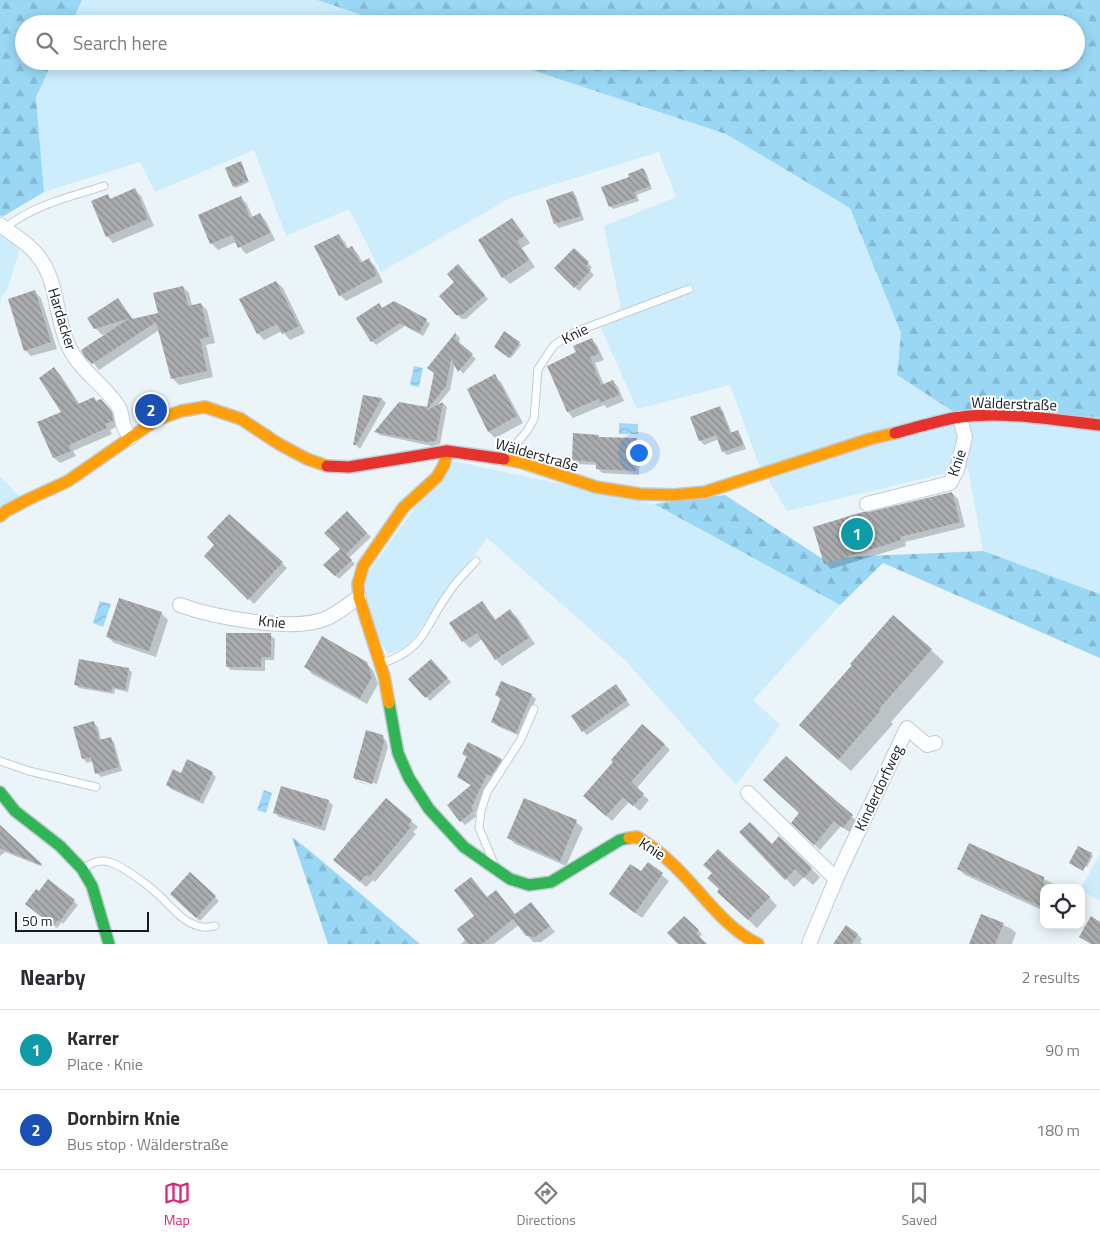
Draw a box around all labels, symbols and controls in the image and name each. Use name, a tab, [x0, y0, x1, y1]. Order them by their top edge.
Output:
search box	[15, 15, 1085, 70]
text: Search here	[73, 28, 167, 57]
icon: search	[33, 29, 61, 57]
street label: Hardacker	[42, 285, 83, 353]
street label: Knie	[557, 317, 592, 350]
pin: 2	[135, 391, 167, 429]
street label: Wälderstraße	[971, 391, 1057, 416]
street label: Wälderstraße	[493, 432, 582, 477]
your location	[626, 440, 652, 466]
street label: Knie	[941, 446, 972, 480]
pin: 1	[841, 515, 873, 553]
street label: Knie	[257, 609, 287, 634]
street label: Kinderdorfweg	[848, 741, 909, 835]
street label: Knie	[635, 831, 670, 866]
map controls	[1040, 884, 1085, 929]
button: locate	[1040, 884, 1085, 929]
scale bar	[15, 909, 149, 932]
text: 50 m	[22, 910, 52, 931]
text: Nearby	[20, 961, 85, 993]
text: 2 results	[1021, 965, 1080, 989]
text: Karrer	[67, 1023, 119, 1052]
text: 1	[32, 1038, 40, 1062]
text: 90 m	[1045, 1038, 1080, 1062]
text: Place · Knie	[67, 1052, 143, 1076]
text: Dornbirn Knie	[67, 1103, 180, 1132]
text: 2	[32, 1118, 40, 1142]
text: 180 m	[1036, 1118, 1080, 1142]
text: Bus stop · Wälderstraße	[67, 1132, 228, 1156]
tab: Map	[163, 1179, 191, 1230]
tab: Directions	[516, 1179, 576, 1230]
tab: Saved	[902, 1179, 937, 1230]

